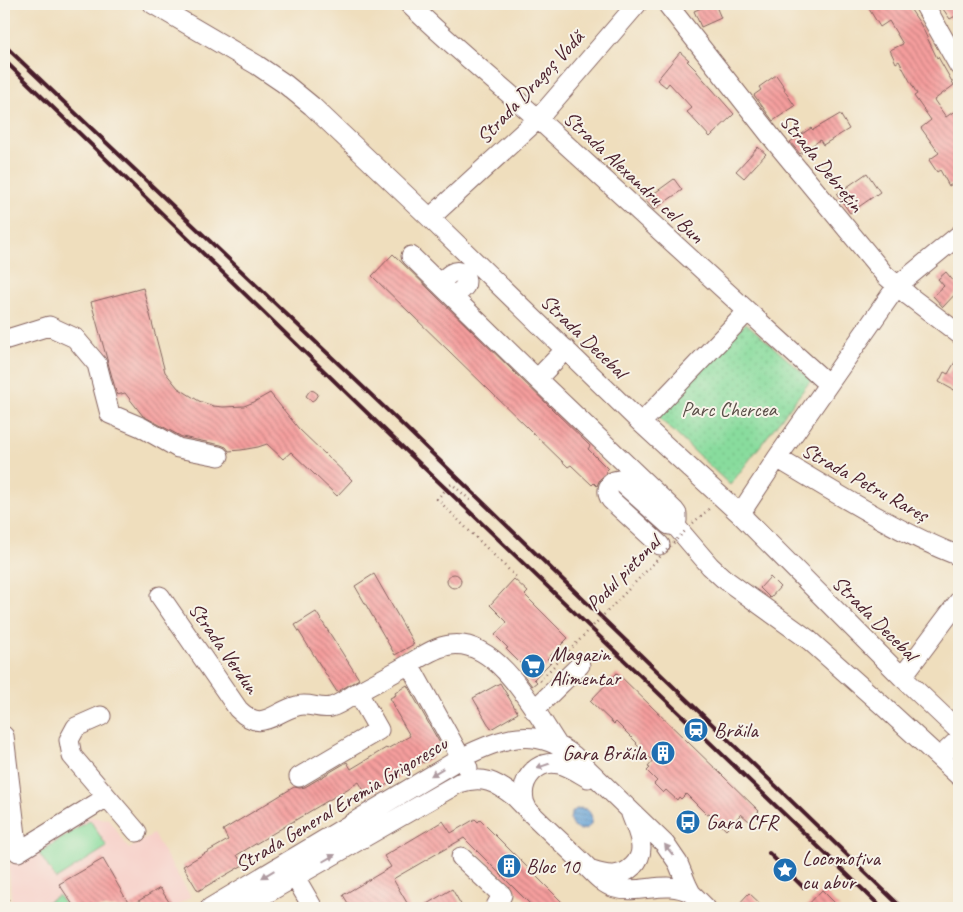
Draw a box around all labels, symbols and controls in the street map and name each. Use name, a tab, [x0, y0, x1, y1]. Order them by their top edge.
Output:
street label: Strada Dragoș Vodă	[471, 23, 591, 149]
street label: Strada Alexandru cel Bun	[558, 105, 710, 249]
street label: Strada Debrețin	[774, 109, 870, 218]
street label: Strada Decebal	[535, 288, 635, 386]
park label: Parc Chercea	[681, 396, 779, 422]
street label: Strada Petru Rareș	[797, 437, 934, 528]
street label: Podul pietonal	[580, 527, 668, 617]
street label: Strada Decebal	[827, 570, 926, 669]
street label: Strada Verdun	[183, 597, 266, 700]
place label: Magazin Alimentar	[550, 641, 622, 691]
supermarket icon: Magazin Alimentar	[520, 653, 546, 679]
station icon: Brăila	[683, 717, 709, 743]
place label: Brăila	[714, 717, 759, 743]
street label: Strada General Eremia Grigorescu	[230, 730, 453, 878]
place label: Gara Brăila	[562, 740, 648, 766]
building icon: Gara Brăila	[650, 740, 676, 766]
one-way arrow	[535, 762, 550, 770]
one-way arrow	[431, 768, 444, 777]
bus stop icon: Gara CFR	[675, 809, 701, 835]
place label: Gara CFR	[706, 809, 780, 835]
one-way arrow	[663, 844, 674, 857]
place label: Locomotiva cu abur	[802, 845, 882, 895]
building icon: Bloc 10	[496, 853, 522, 879]
place label: Bloc 10	[526, 853, 581, 879]
one-way arrow	[321, 854, 336, 862]
place icon: Locomotiva cu abur	[772, 857, 798, 883]
one-way arrow	[261, 869, 274, 878]

